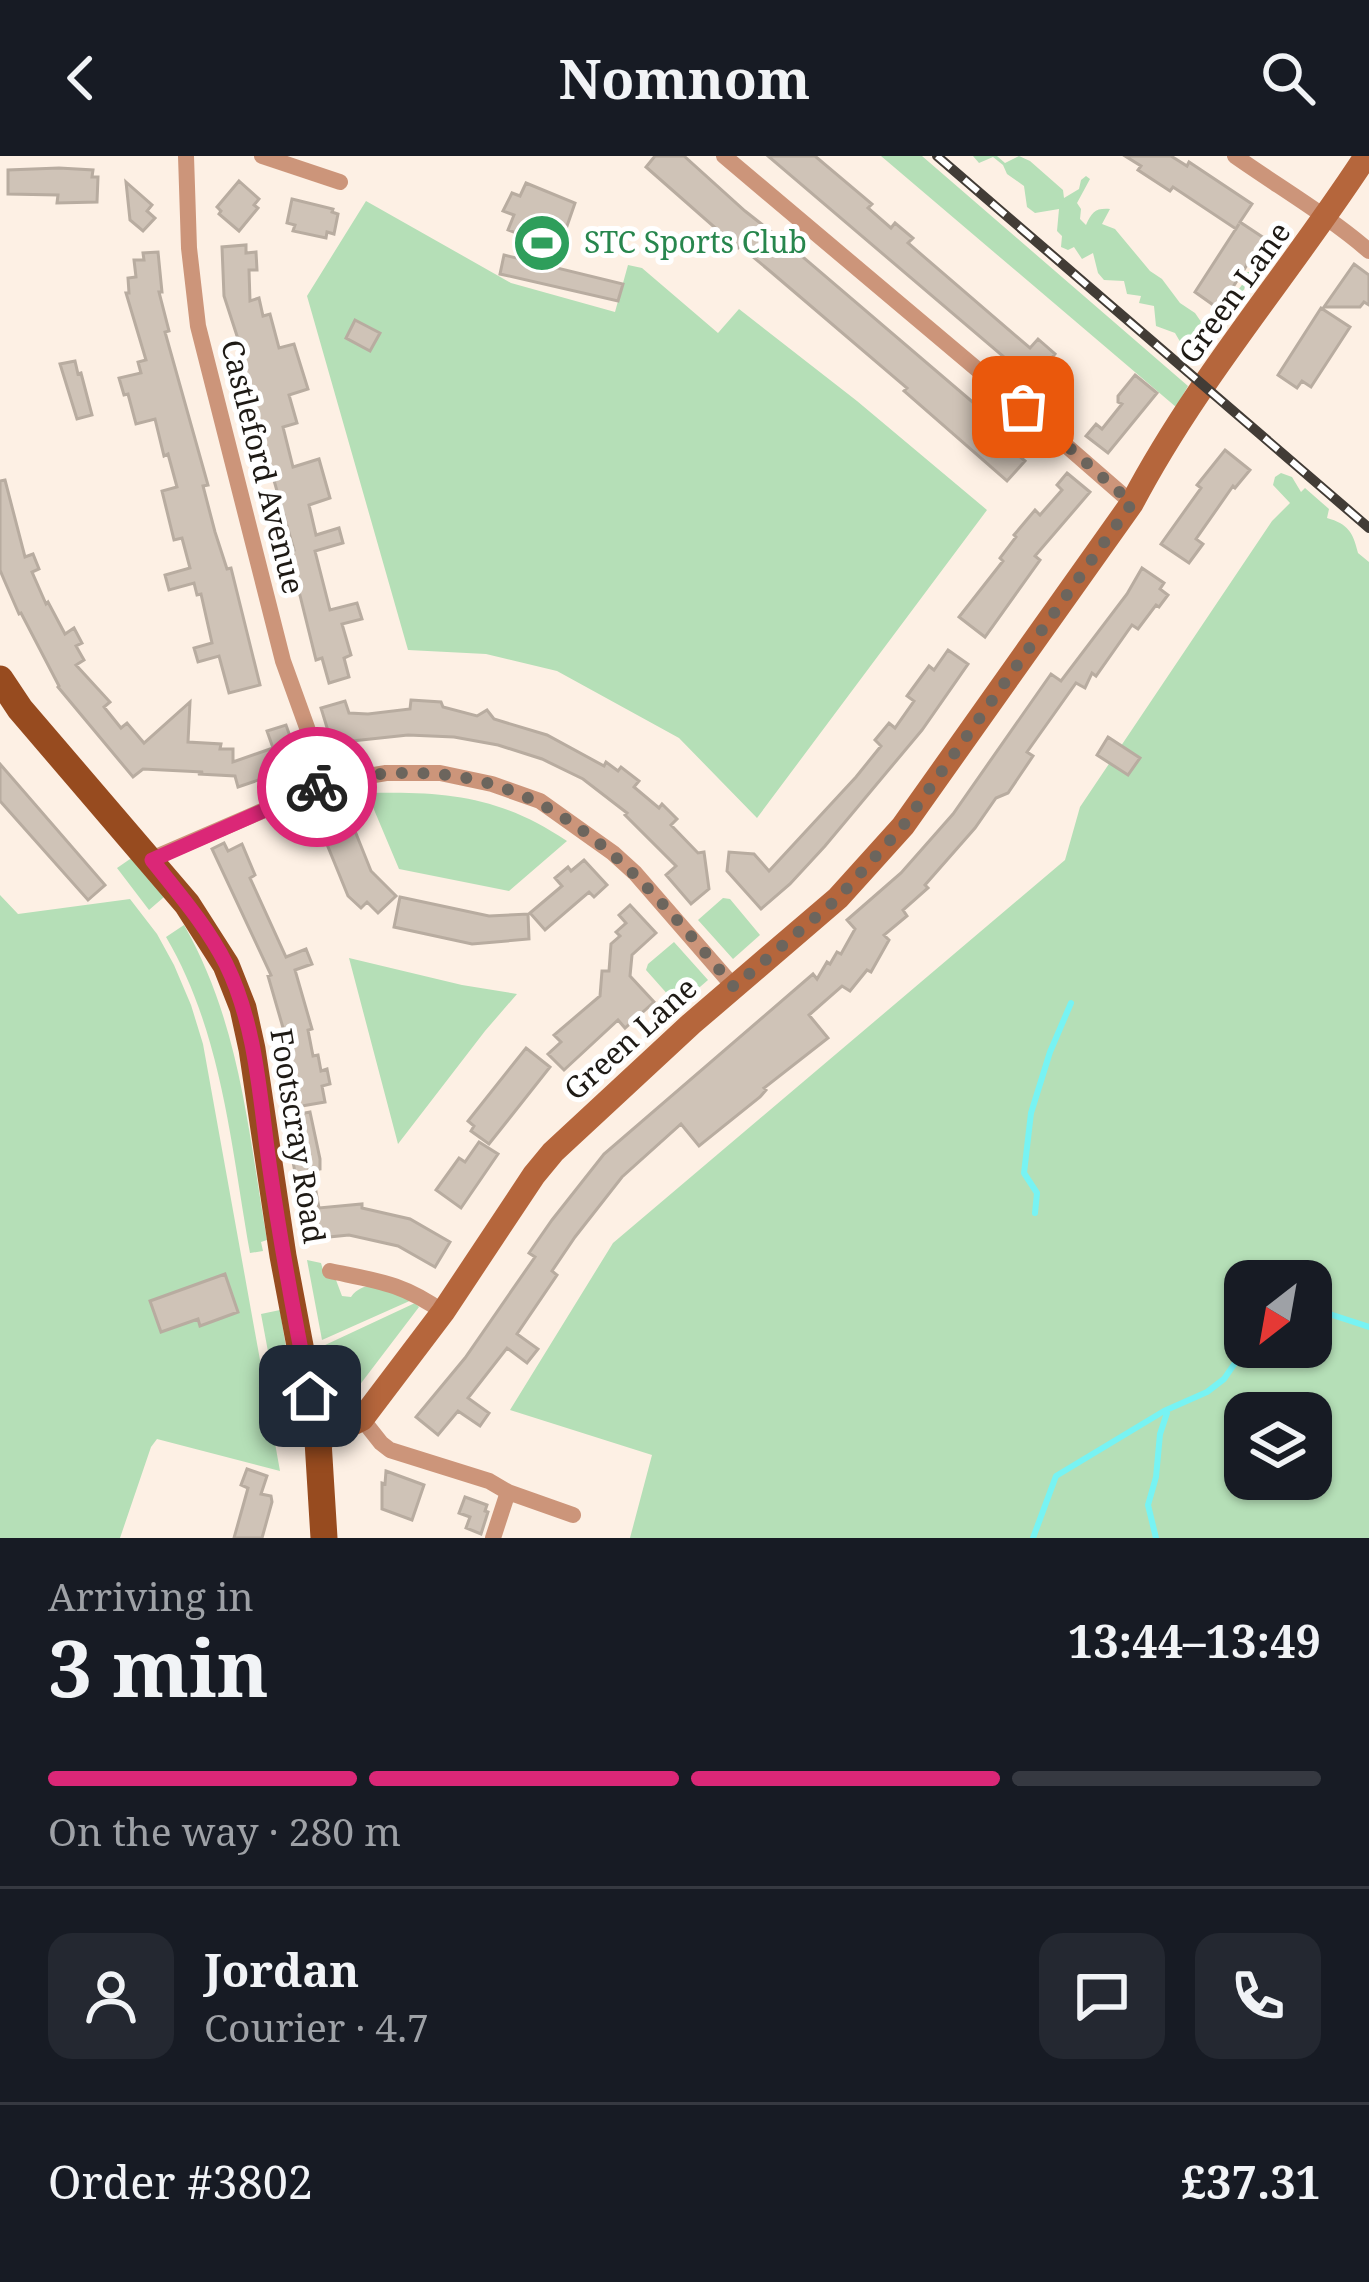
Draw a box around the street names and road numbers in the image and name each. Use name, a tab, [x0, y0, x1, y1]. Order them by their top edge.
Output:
street label: Green Lane	[1168, 213, 1299, 371]
street label: Castleford Avenue	[212, 335, 315, 598]
street label: Green Lane	[555, 967, 705, 1109]
street label: Footscray Road	[261, 1025, 336, 1246]

